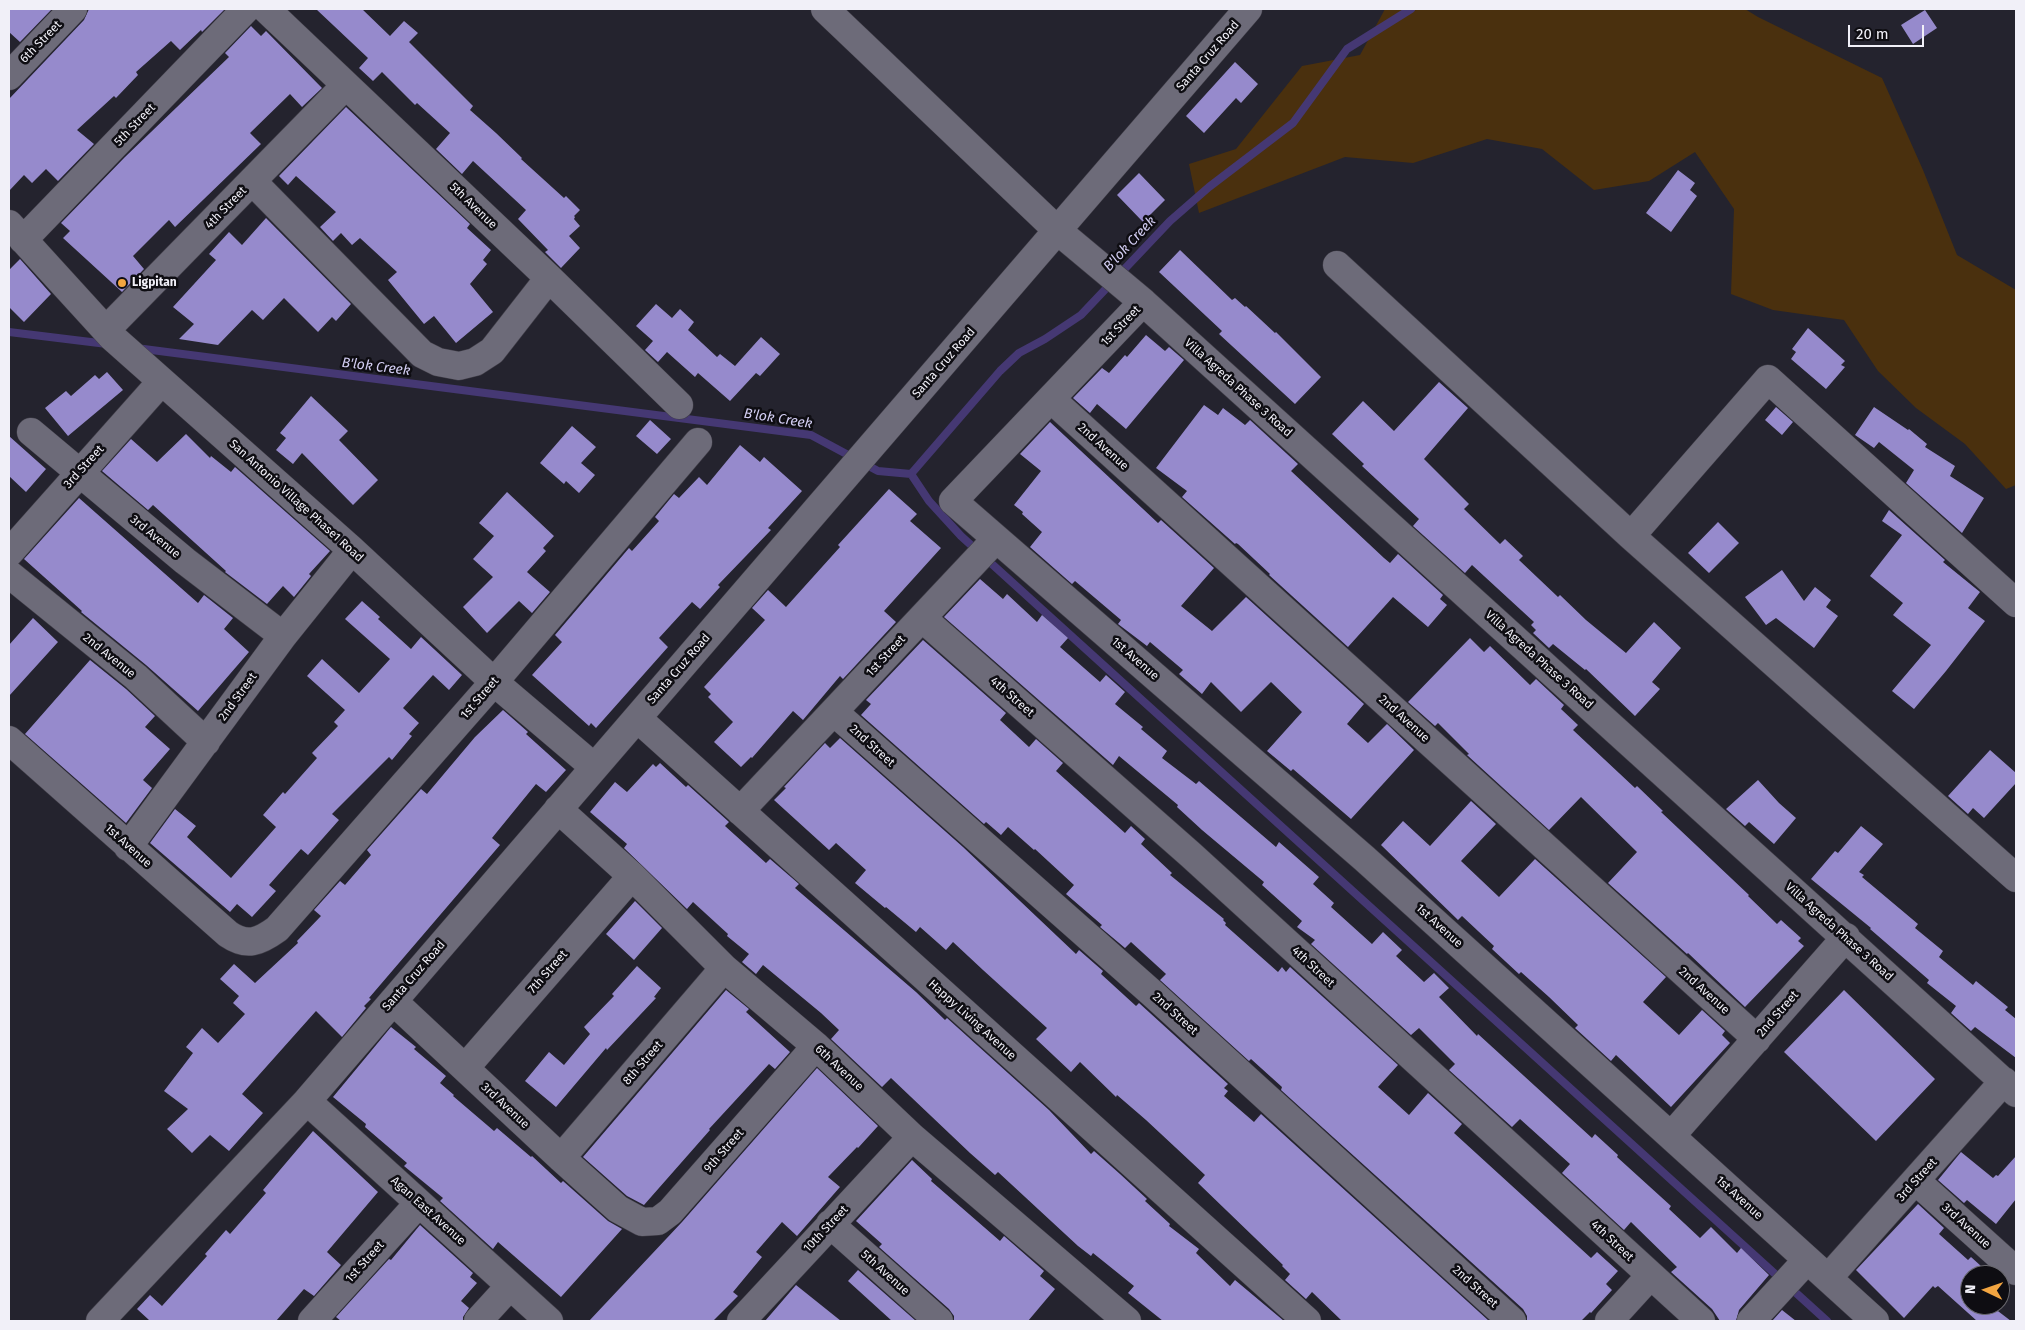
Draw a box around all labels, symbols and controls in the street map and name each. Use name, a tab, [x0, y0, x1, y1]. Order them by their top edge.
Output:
scale bar	[1850, 15, 1926, 47]
street label: 6th Street	[17, 18, 65, 66]
street label: Santa Cruz Road	[1174, 18, 1242, 94]
text: 20 m	[1856, 25, 1889, 43]
street label: 5th Street	[111, 101, 159, 149]
street label: 5th Avenue	[446, 180, 500, 232]
street label: 4th Street	[202, 184, 250, 232]
water label: B'lok Creek	[1100, 213, 1160, 275]
place label: Ligpitan	[132, 276, 177, 290]
marker: Ligpitan	[116, 277, 128, 289]
street label: 1st Street	[1098, 303, 1144, 349]
street label: Santa Cruz Road	[910, 325, 978, 401]
street label: Villa Agreda Phase 3 Road	[1181, 336, 1295, 440]
water label: B'lok Creek	[341, 354, 411, 380]
water label: B'lok Creek	[743, 405, 813, 433]
street label: 2nd Avenue	[1075, 421, 1131, 473]
street label: San Antonio Village Phase1 Road	[226, 437, 366, 565]
street label: 3rd Street	[61, 442, 107, 492]
street label: 3rd Avenue	[127, 512, 183, 562]
street label: Villa Agreda Phase 3 Road	[1482, 608, 1596, 712]
street label: 2nd Avenue	[80, 631, 138, 681]
street label: Santa Cruz Road	[645, 631, 713, 707]
street label: 1st Street	[863, 632, 909, 680]
street label: 1st Avenue	[1108, 634, 1162, 684]
street label: 2nd Street	[216, 670, 260, 724]
street label: 1st Street	[458, 674, 502, 722]
street label: 4th Street	[987, 674, 1037, 720]
street label: 2nd Avenue	[1376, 693, 1432, 745]
street label: 2nd Street	[846, 722, 898, 770]
street label: 1st Avenue	[102, 821, 154, 871]
street label: Villa Agreda Phase 3 Road	[1782, 880, 1896, 984]
street label: 1st Avenue	[1413, 901, 1465, 951]
street label: Santa Cruz Road	[380, 938, 448, 1014]
street label: 4th Street	[1289, 943, 1337, 991]
street label: 7th Street	[525, 947, 571, 997]
street label: 2nd Avenue	[1676, 965, 1732, 1017]
street label: Happy Living Avenue	[925, 977, 1019, 1063]
street label: 2nd Street	[1754, 988, 1802, 1040]
street label: 2nd Street	[1149, 990, 1201, 1038]
street label: 8th Street	[620, 1038, 666, 1088]
street label: 6th Avenue	[812, 1042, 866, 1094]
street label: 3rd Avenue	[478, 1080, 532, 1132]
street label: 9th Street	[701, 1126, 747, 1176]
street label: 3rd Street	[1894, 1155, 1940, 1205]
street label: 1st Avenue	[1713, 1173, 1765, 1223]
street label: Agan East Avenue	[388, 1174, 468, 1248]
street label: 3rd Avenue	[1939, 1200, 1993, 1252]
street label: 10th Street	[801, 1203, 851, 1255]
street label: 4th Street	[1588, 1217, 1636, 1265]
street label: 1st Street	[343, 1238, 387, 1286]
street label: 5th Avenue	[858, 1247, 912, 1299]
street label: 2nd Street	[1449, 1263, 1501, 1311]
north arrow	[1960, 1265, 2010, 1315]
text: N	[1962, 1284, 1979, 1294]

